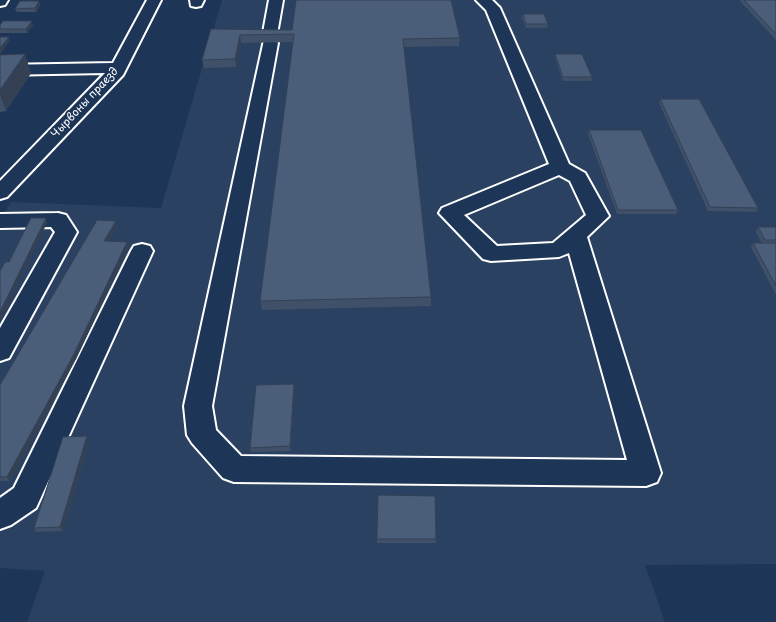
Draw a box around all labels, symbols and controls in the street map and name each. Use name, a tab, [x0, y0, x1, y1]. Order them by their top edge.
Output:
street label: Чырвоны праезд	[49, 65, 121, 141]

